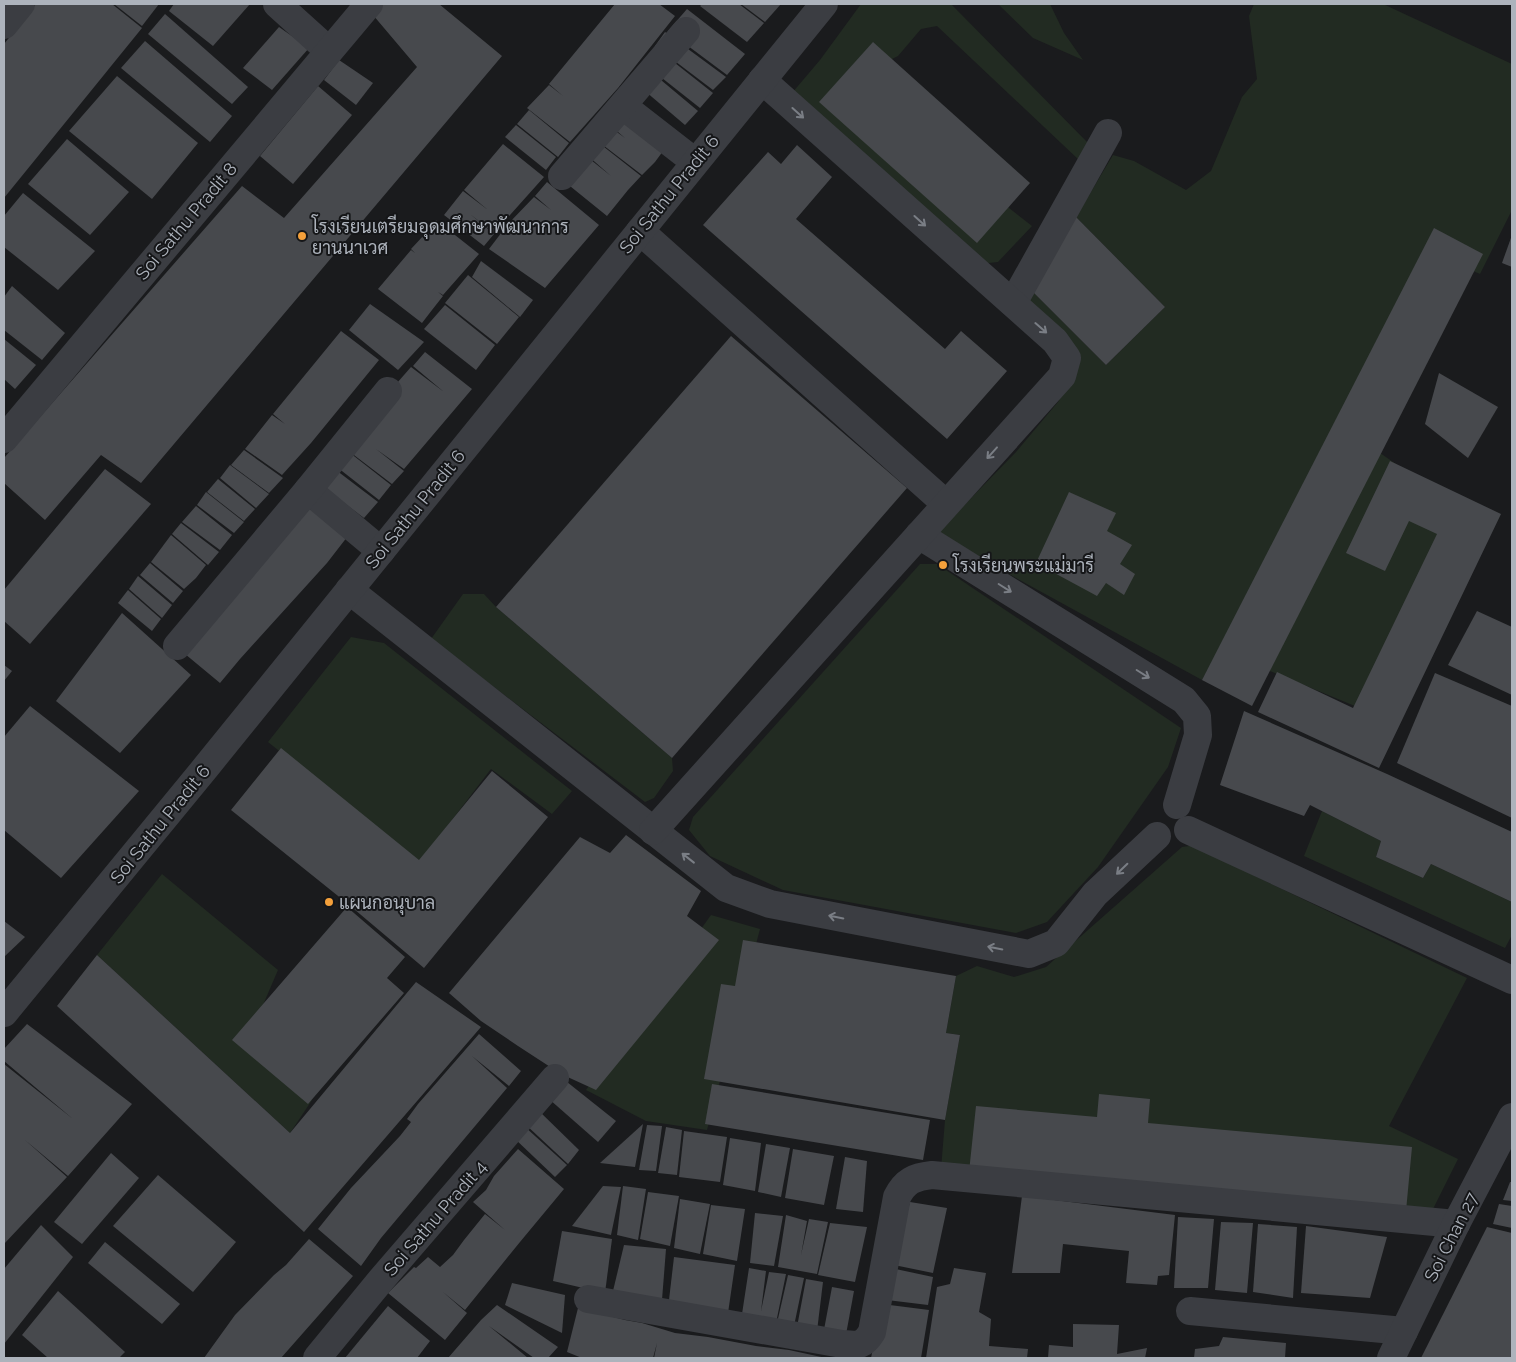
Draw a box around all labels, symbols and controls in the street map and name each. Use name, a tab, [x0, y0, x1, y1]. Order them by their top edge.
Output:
one-way arrow	[792, 107, 805, 118]
street label: Soi Sathu Pradit 6	[615, 130, 723, 258]
street label: Soi Sathu Pradit 8	[131, 158, 241, 284]
place label: โรงเรียนเตรียมอุดมศึกษาพัฒนาการ ยานนาเวศ	[311, 214, 569, 258]
one-way arrow	[913, 215, 926, 226]
marker: โรงเรียนเตรียมอุดมศึกษาพัฒนาการ ยานนาเวศ	[296, 230, 308, 242]
one-way arrow	[1035, 323, 1048, 334]
street label: Soi Sathu Pradit 6	[361, 445, 469, 573]
one-way arrow	[987, 447, 998, 460]
place label: โรงเรียนพระแม่มารี	[952, 553, 1094, 576]
marker: โรงเรียนพระแม่มารี	[937, 559, 949, 571]
one-way arrow	[998, 584, 1012, 594]
one-way arrow	[1136, 670, 1150, 680]
street label: Soi Sathu Pradit 6	[106, 760, 214, 888]
one-way arrow	[681, 853, 694, 864]
one-way arrow	[1115, 863, 1128, 875]
place label: แผนกอนุบาล	[339, 892, 435, 915]
marker: แผนกอนุบาล	[323, 896, 335, 908]
one-way arrow	[828, 911, 844, 921]
one-way arrow	[987, 943, 1003, 952]
street label: Soi Sathu Pradit 4	[379, 1156, 491, 1280]
street label: Soi Chan 27	[1420, 1189, 1483, 1285]

